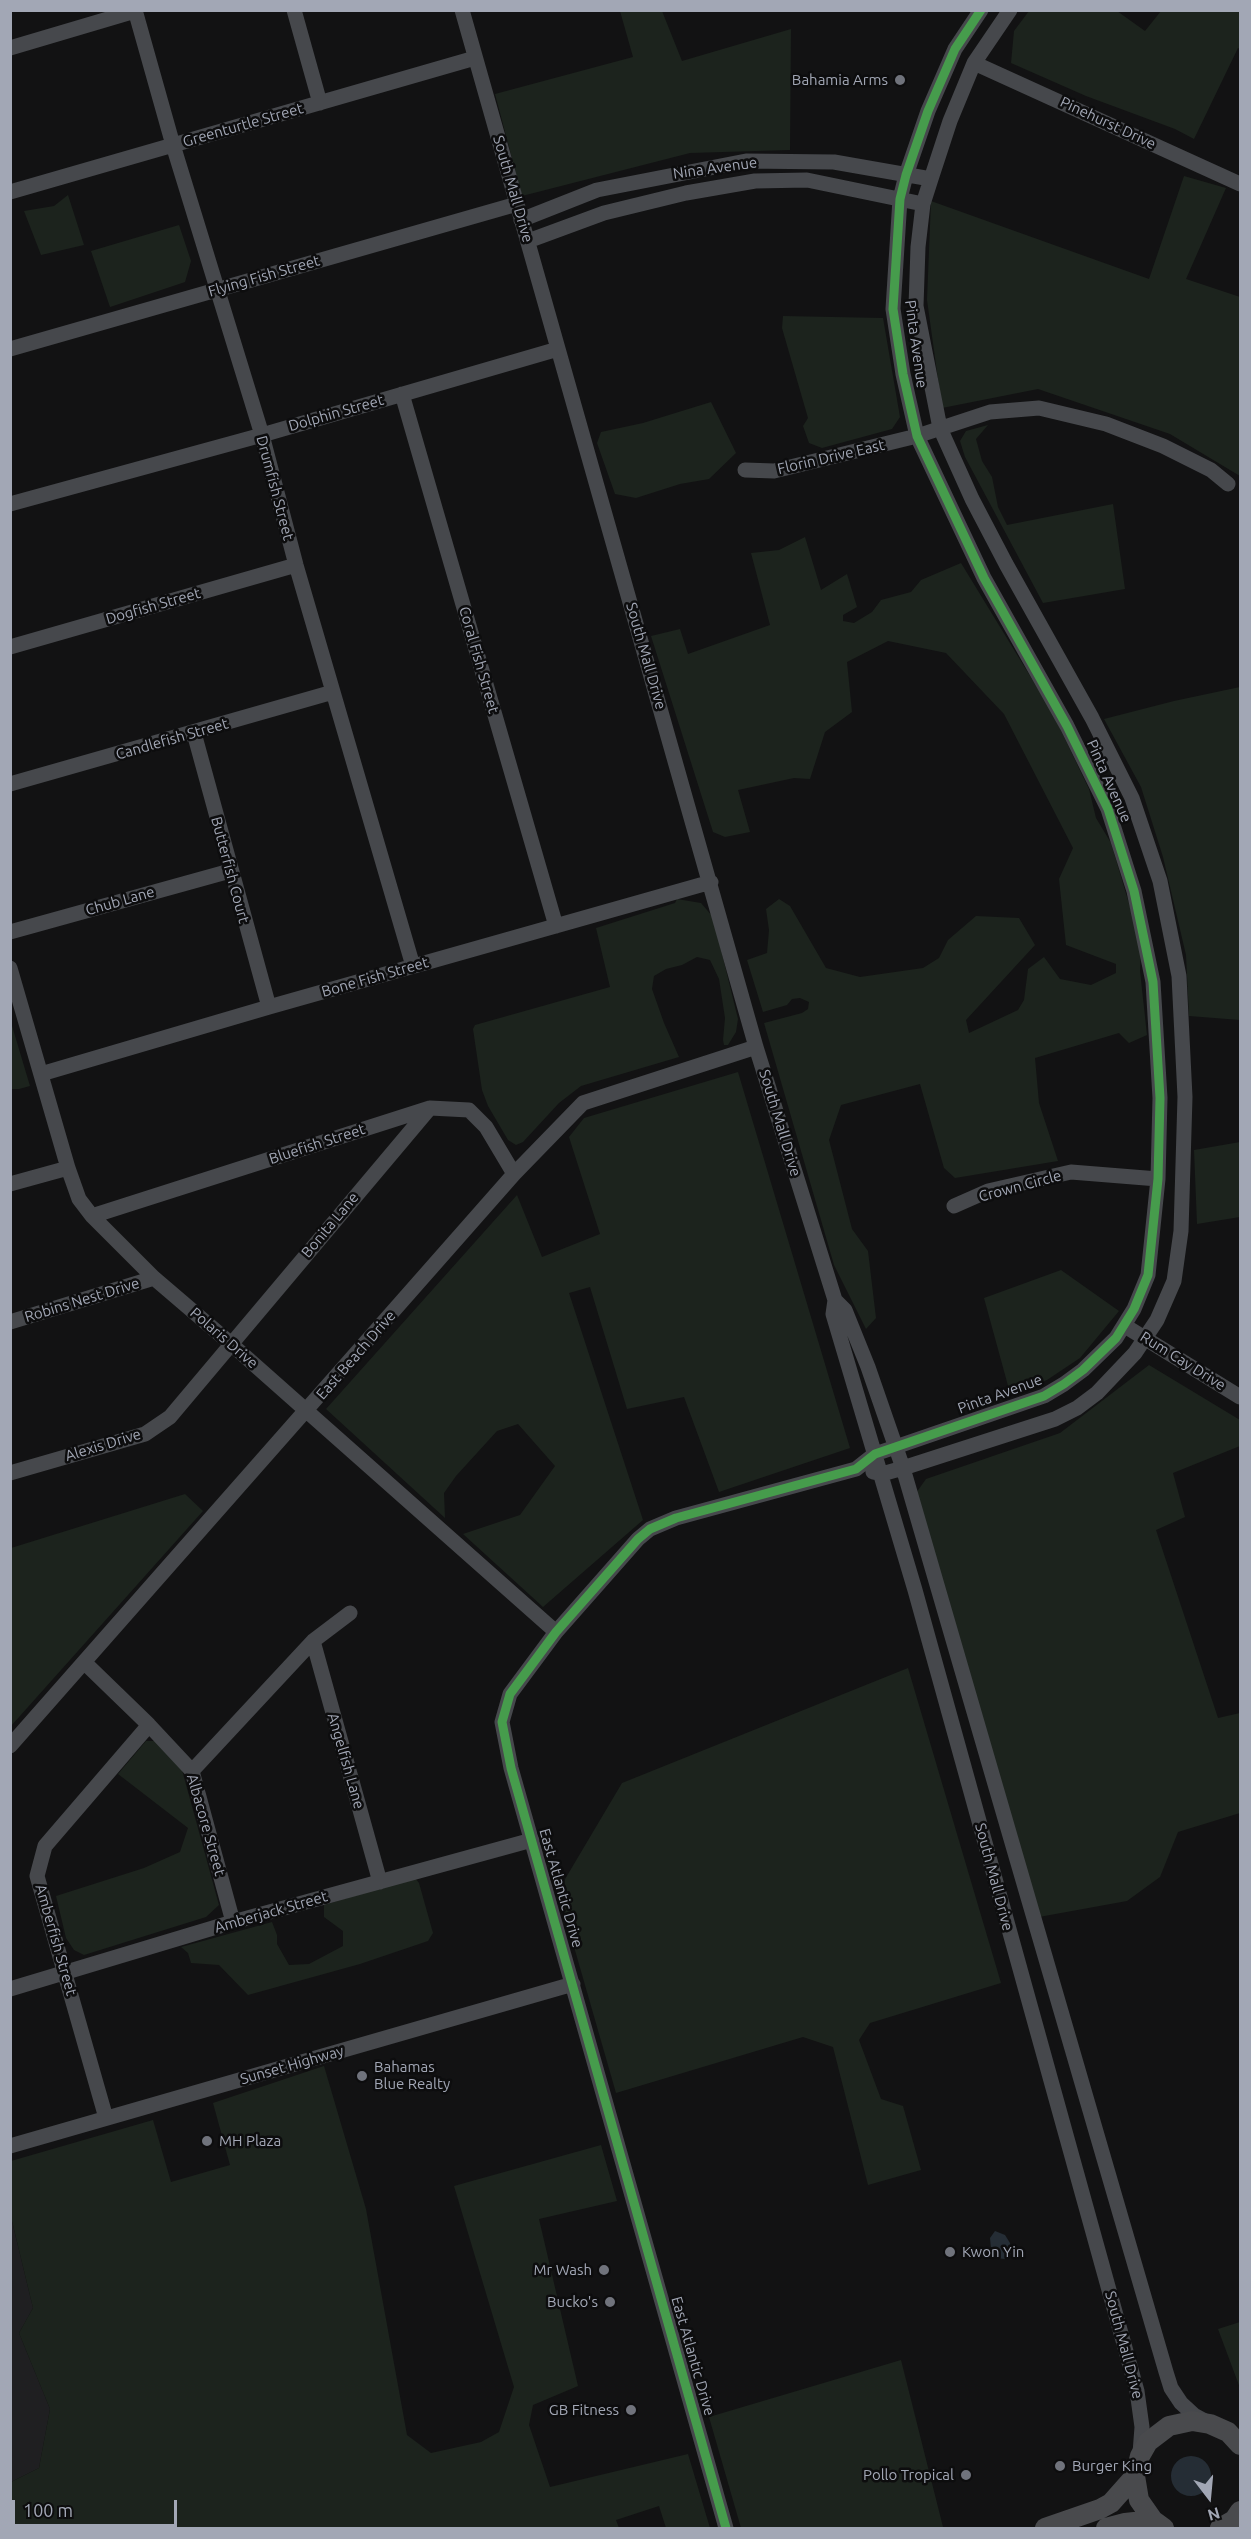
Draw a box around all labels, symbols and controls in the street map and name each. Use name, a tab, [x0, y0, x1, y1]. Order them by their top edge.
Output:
place label: Bahamia Arms	[792, 71, 888, 89]
marker: Bahamia Arms	[893, 73, 907, 87]
street label: Pinehurst Drive	[1057, 93, 1159, 153]
street label: Greenturtle Street	[181, 99, 305, 151]
street label: South Mall Drive	[489, 133, 537, 245]
street label: Nina Avenue	[672, 153, 758, 183]
street label: Flying Fish Street	[206, 251, 322, 301]
street label: Pinta Avenue	[901, 299, 931, 389]
street label: Dolphin Street	[286, 391, 386, 435]
street label: Drumfish Street	[252, 434, 298, 542]
street label: Florin Drive East	[776, 436, 886, 478]
street label: Dogfish Street	[104, 584, 202, 628]
street label: South Mall Drive	[622, 600, 670, 712]
street label: Coral Fish Street	[455, 604, 503, 716]
street label: Candlefish Street	[114, 714, 230, 764]
street label: Pinta Avenue	[1083, 737, 1135, 825]
street label: Butterfish Court	[207, 815, 253, 925]
street label: Chub Lane	[84, 883, 156, 919]
street label: Bone Fish Street	[319, 953, 431, 1001]
street label: South Mall Drive	[755, 1067, 805, 1179]
street label: Bluefish Street	[267, 1120, 367, 1168]
street label: Crown Circle	[977, 1166, 1063, 1206]
street label: Bonita Lane	[297, 1189, 363, 1261]
street label: Robins Nest Drive	[22, 1274, 142, 1326]
street label: Polaris Drive	[186, 1304, 262, 1372]
street label: East Beach Drive	[313, 1307, 399, 1403]
street label: Rum Cay Drive	[1137, 1328, 1229, 1394]
street label: Pinta Avenue	[955, 1370, 1045, 1418]
street label: Alexis Drive	[63, 1425, 143, 1465]
street label: Angelfish Lane	[324, 1711, 368, 1811]
street label: Albacore Street	[183, 1772, 229, 1878]
street label: South Mall Drive	[971, 1821, 1017, 1933]
street label: East Atlantic Drive	[535, 1826, 587, 1950]
street label: Amberfish Street	[31, 1882, 81, 1998]
street label: Amberjack Street	[212, 1887, 330, 1937]
street label: Sunset Highway	[238, 2042, 346, 2088]
place label: Bahamas Blue Realty	[374, 2058, 450, 2093]
marker: Bahamas Blue Realty	[355, 2069, 369, 2083]
place label: MH Plaza	[219, 2132, 281, 2150]
marker: MH Plaza	[200, 2134, 214, 2148]
place label: Kwon Yin	[962, 2243, 1024, 2261]
marker: Kwon Yin	[943, 2245, 957, 2259]
place label: Mr Wash	[533, 2261, 592, 2279]
marker: Mr Wash	[597, 2263, 611, 2277]
street label: South Mall Drive	[1101, 2289, 1147, 2401]
place label: Bucko's	[547, 2293, 598, 2311]
street label: East Atlantic Drive	[667, 2294, 719, 2418]
marker: Bucko's	[603, 2295, 617, 2309]
place label: GB Fitness	[549, 2401, 619, 2419]
marker: GB Fitness	[624, 2403, 638, 2417]
place label: Burger King	[1072, 2457, 1152, 2475]
marker: Burger King	[1053, 2459, 1067, 2473]
place label: Pollo Tropical	[863, 2466, 954, 2484]
north arrow	[1179, 2467, 1239, 2527]
marker: Pollo Tropical	[959, 2468, 973, 2482]
scale bar	[15, 2488, 180, 2526]
text: 100 m	[23, 2500, 73, 2520]
text: N	[1206, 2504, 1222, 2525]

